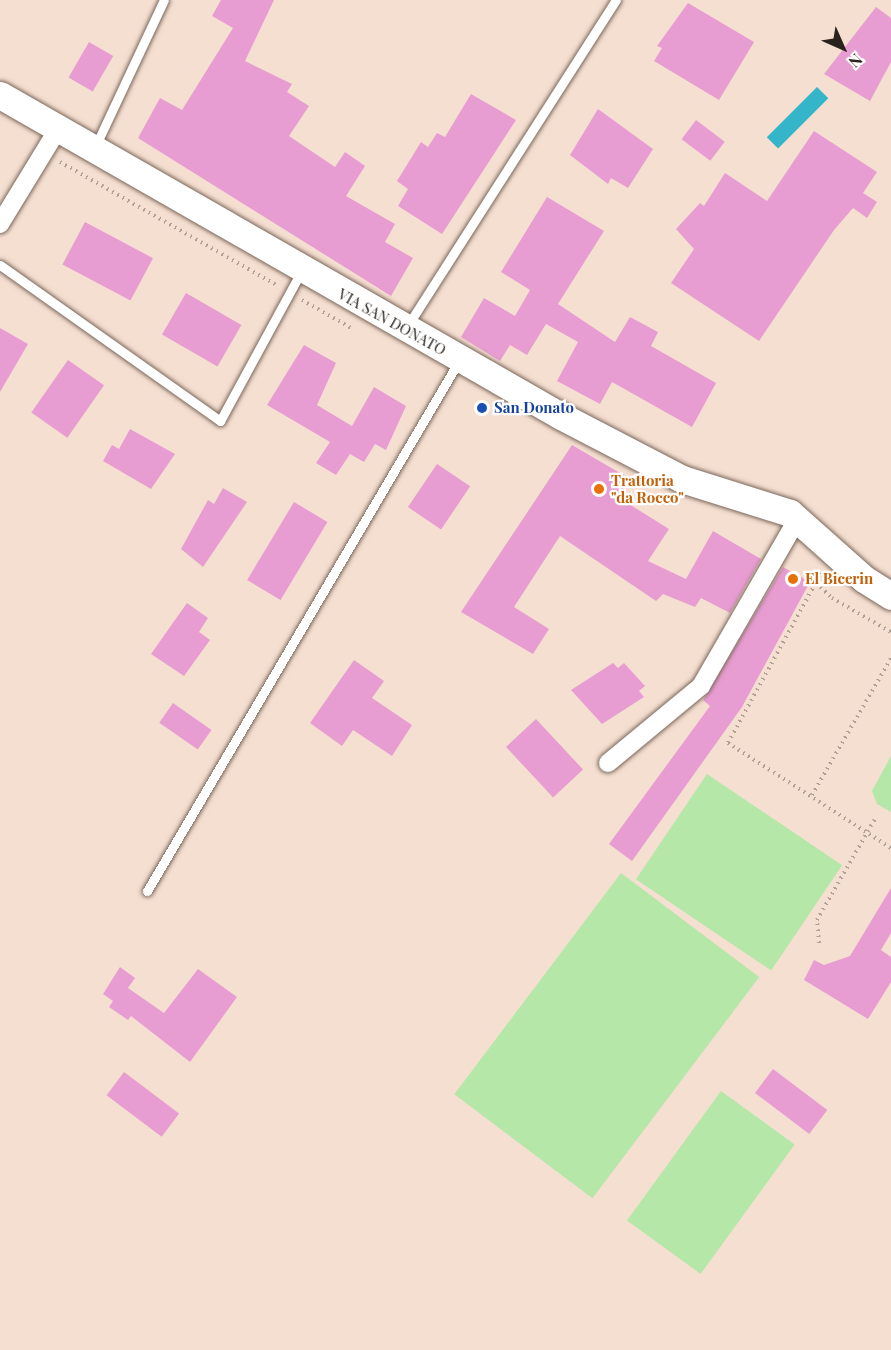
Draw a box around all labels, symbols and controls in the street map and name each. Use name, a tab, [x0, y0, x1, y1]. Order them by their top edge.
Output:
north arrow	[813, 18, 873, 78]
text: N	[845, 50, 868, 73]
street label: VIA SAN DONATO	[335, 285, 449, 359]
place label: San Donato	[494, 399, 574, 417]
marker: San Donato	[475, 401, 489, 415]
place label: Trattoria "da Rocco"	[611, 471, 684, 506]
marker: Trattoria "da Rocco"	[592, 482, 606, 496]
place label: El Bicerin	[805, 570, 873, 588]
marker: El Bicerin	[786, 572, 800, 586]

